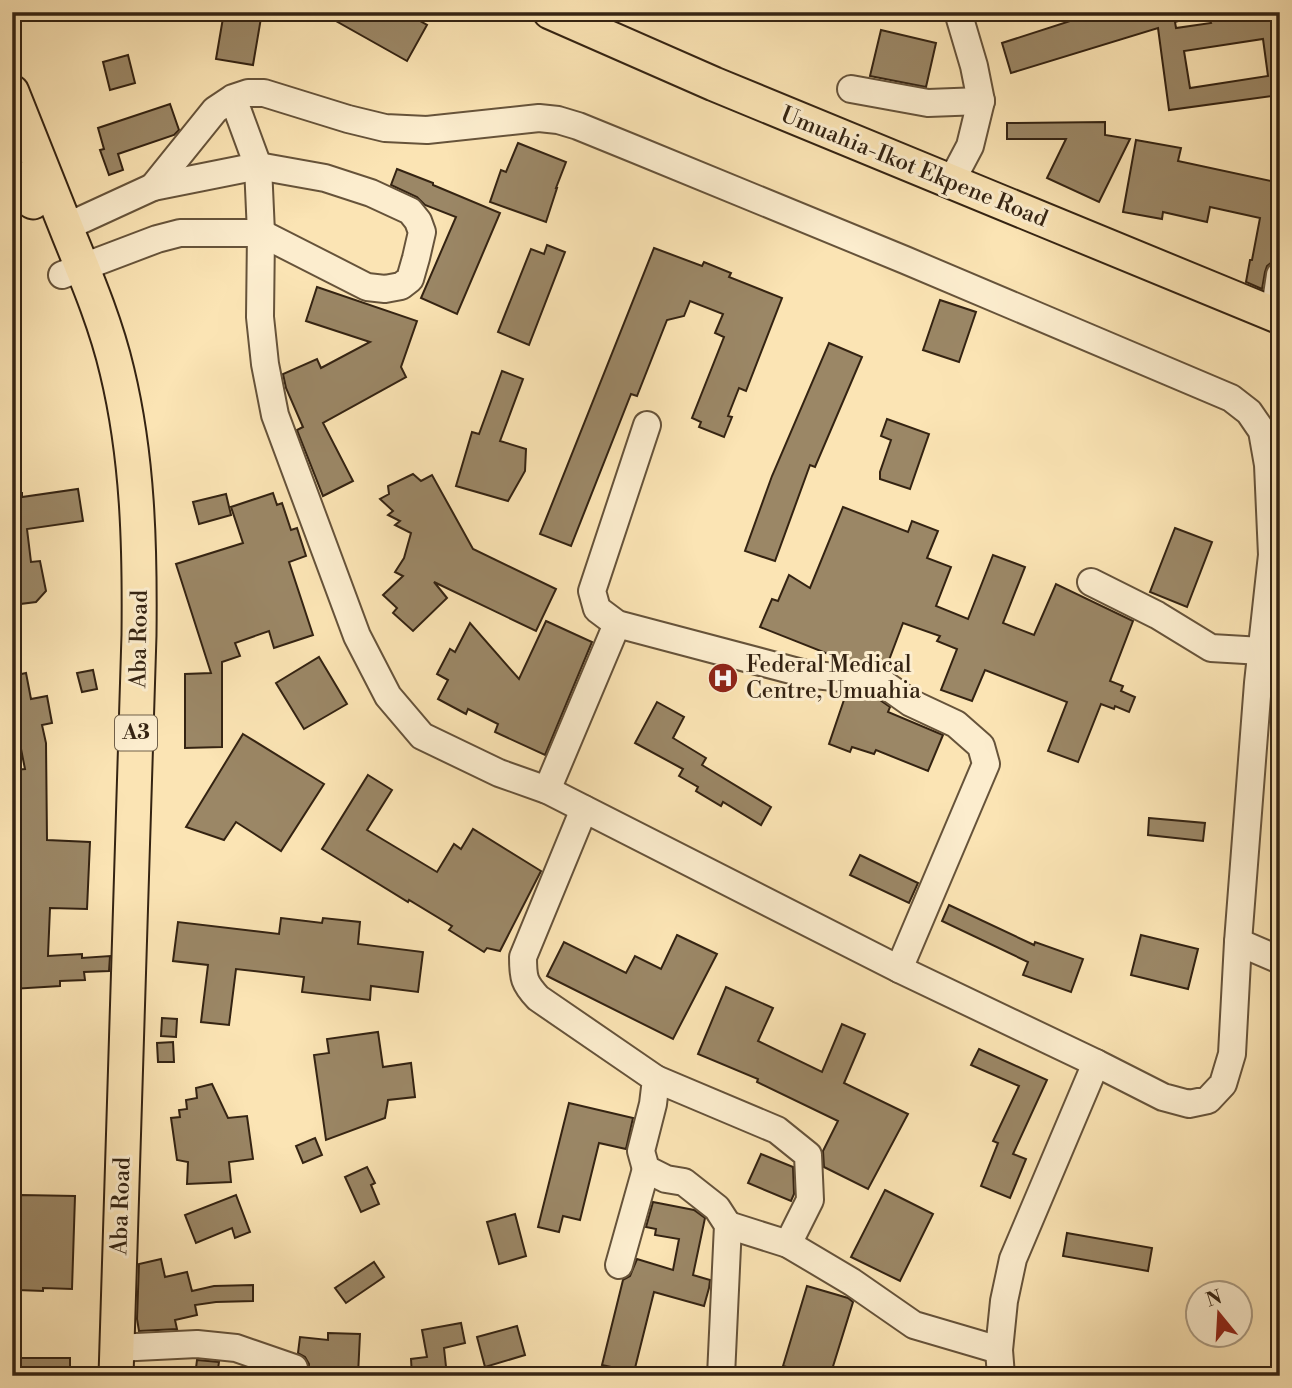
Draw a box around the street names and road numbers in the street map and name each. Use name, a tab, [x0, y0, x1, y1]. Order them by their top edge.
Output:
street label: Umuahia-Ikot Ekpene Road	[776, 101, 1052, 233]
street label: Aba Road	[124, 590, 154, 689]
road number: A3	[115, 716, 157, 750]
street label: Aba Road	[105, 1156, 137, 1257]

